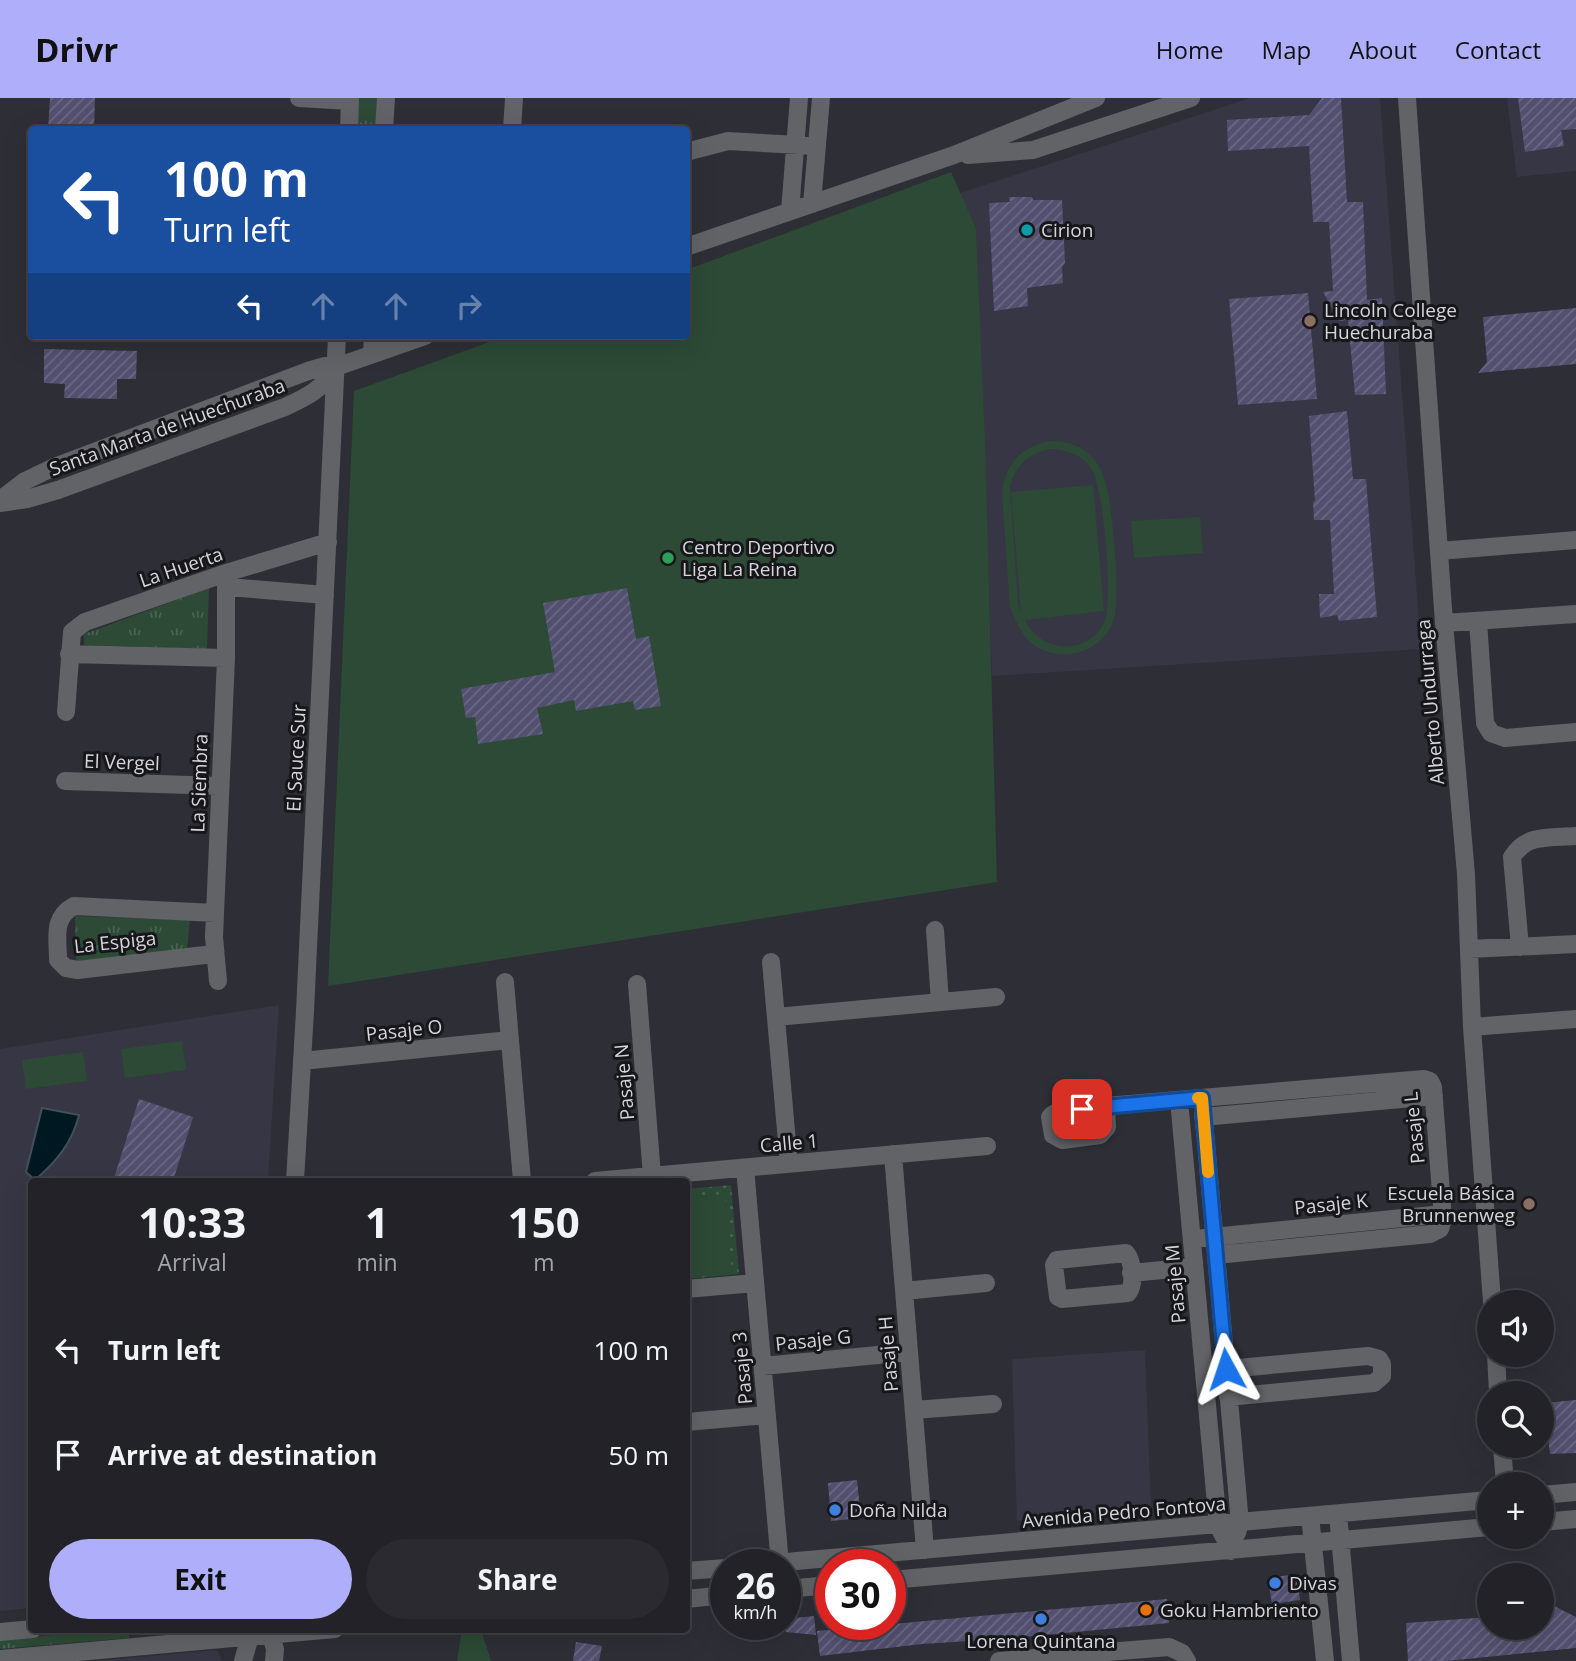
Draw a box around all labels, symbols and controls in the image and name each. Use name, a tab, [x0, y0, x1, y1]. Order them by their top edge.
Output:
text: Drivr	[35, 27, 118, 72]
text: Home	[1156, 33, 1224, 66]
text: Map	[1262, 33, 1311, 66]
text: About	[1349, 33, 1417, 66]
text: Contact	[1455, 33, 1541, 66]
text: 100 m	[164, 145, 309, 211]
icon: left	[49, 154, 140, 245]
text: Turn left	[164, 208, 290, 251]
place label: Cirion	[1041, 217, 1093, 243]
marker: Cirion	[1019, 222, 1035, 238]
icon: left	[231, 287, 269, 325]
icon: ahead	[304, 287, 342, 325]
icon: ahead	[377, 287, 415, 325]
icon: right	[450, 287, 488, 325]
place label: Lincoln College Huechuraba	[1324, 297, 1457, 345]
marker: Lincoln College Huechuraba	[1302, 313, 1318, 329]
street label: Santa Marta de Huechuraba	[46, 372, 288, 482]
place label: Centro Deportivo Liga La Reina	[682, 534, 835, 582]
street label: La Huerta	[136, 541, 226, 593]
marker: Centro Deportivo Liga La Reina	[660, 550, 676, 566]
street label: Alberto Undurraga	[1410, 618, 1450, 786]
street label: El Sauce Sur	[280, 703, 312, 812]
street label: La Siembra	[184, 733, 214, 833]
street label: El Vergel	[84, 748, 160, 776]
street label: La Espiga	[73, 925, 157, 959]
street label: Pasaje O	[364, 1013, 444, 1047]
street label: Pasaje N	[608, 1043, 640, 1121]
pin	[1052, 1079, 1112, 1139]
icon: arrive	[1063, 1090, 1101, 1128]
street label: Pasaje L	[1397, 1091, 1431, 1165]
street label: Calle 1	[759, 1127, 819, 1159]
place label: Escuela Básica Brunnenweg	[1387, 1180, 1515, 1228]
street label: Pasaje K	[1293, 1187, 1369, 1221]
text: 10:33	[138, 1193, 246, 1250]
text: 1	[365, 1193, 389, 1250]
text: 150	[508, 1193, 580, 1250]
marker: Escuela Básica Brunnenweg	[1521, 1196, 1537, 1212]
street label: Pasaje M	[1159, 1243, 1191, 1325]
text: Arrival	[158, 1246, 227, 1278]
text: min	[356, 1246, 398, 1278]
text: m	[533, 1246, 554, 1278]
map controls	[1477, 1290, 1554, 1640]
button: sound	[1477, 1290, 1554, 1367]
street label: Pasaje H	[872, 1315, 904, 1393]
street label: Pasaje G	[774, 1323, 852, 1357]
icon: left	[49, 1331, 87, 1369]
street label: Pasaje 3	[726, 1331, 758, 1405]
text: Turn left	[108, 1332, 220, 1368]
text: 100 m	[594, 1332, 669, 1368]
position arrow	[1189, 1332, 1263, 1406]
button: search	[1477, 1381, 1554, 1458]
icon: arrive	[49, 1436, 87, 1474]
text: Arrive at destination	[108, 1437, 377, 1473]
text: 50 m	[608, 1437, 669, 1473]
button: +	[1477, 1472, 1554, 1549]
street label: Avenida Pedro Fontova	[1021, 1490, 1227, 1534]
place label: Doña Nilda	[849, 1497, 947, 1523]
marker: Doña Nilda	[827, 1502, 843, 1518]
button: Exit	[49, 1539, 352, 1619]
button: Share	[366, 1539, 669, 1619]
speed limit sign: 30	[815, 1549, 906, 1640]
text: 26	[735, 1562, 776, 1609]
button: −	[1477, 1563, 1554, 1640]
place label: Divas	[1289, 1570, 1337, 1596]
marker: Divas	[1267, 1575, 1283, 1591]
place label: Goku Hambriento	[1160, 1597, 1319, 1623]
text: km/h	[734, 1600, 777, 1624]
marker: Goku Hambriento	[1138, 1602, 1154, 1618]
marker: Lorena Quintana	[1033, 1611, 1049, 1627]
place label: Lorena Quintana	[966, 1628, 1116, 1654]

